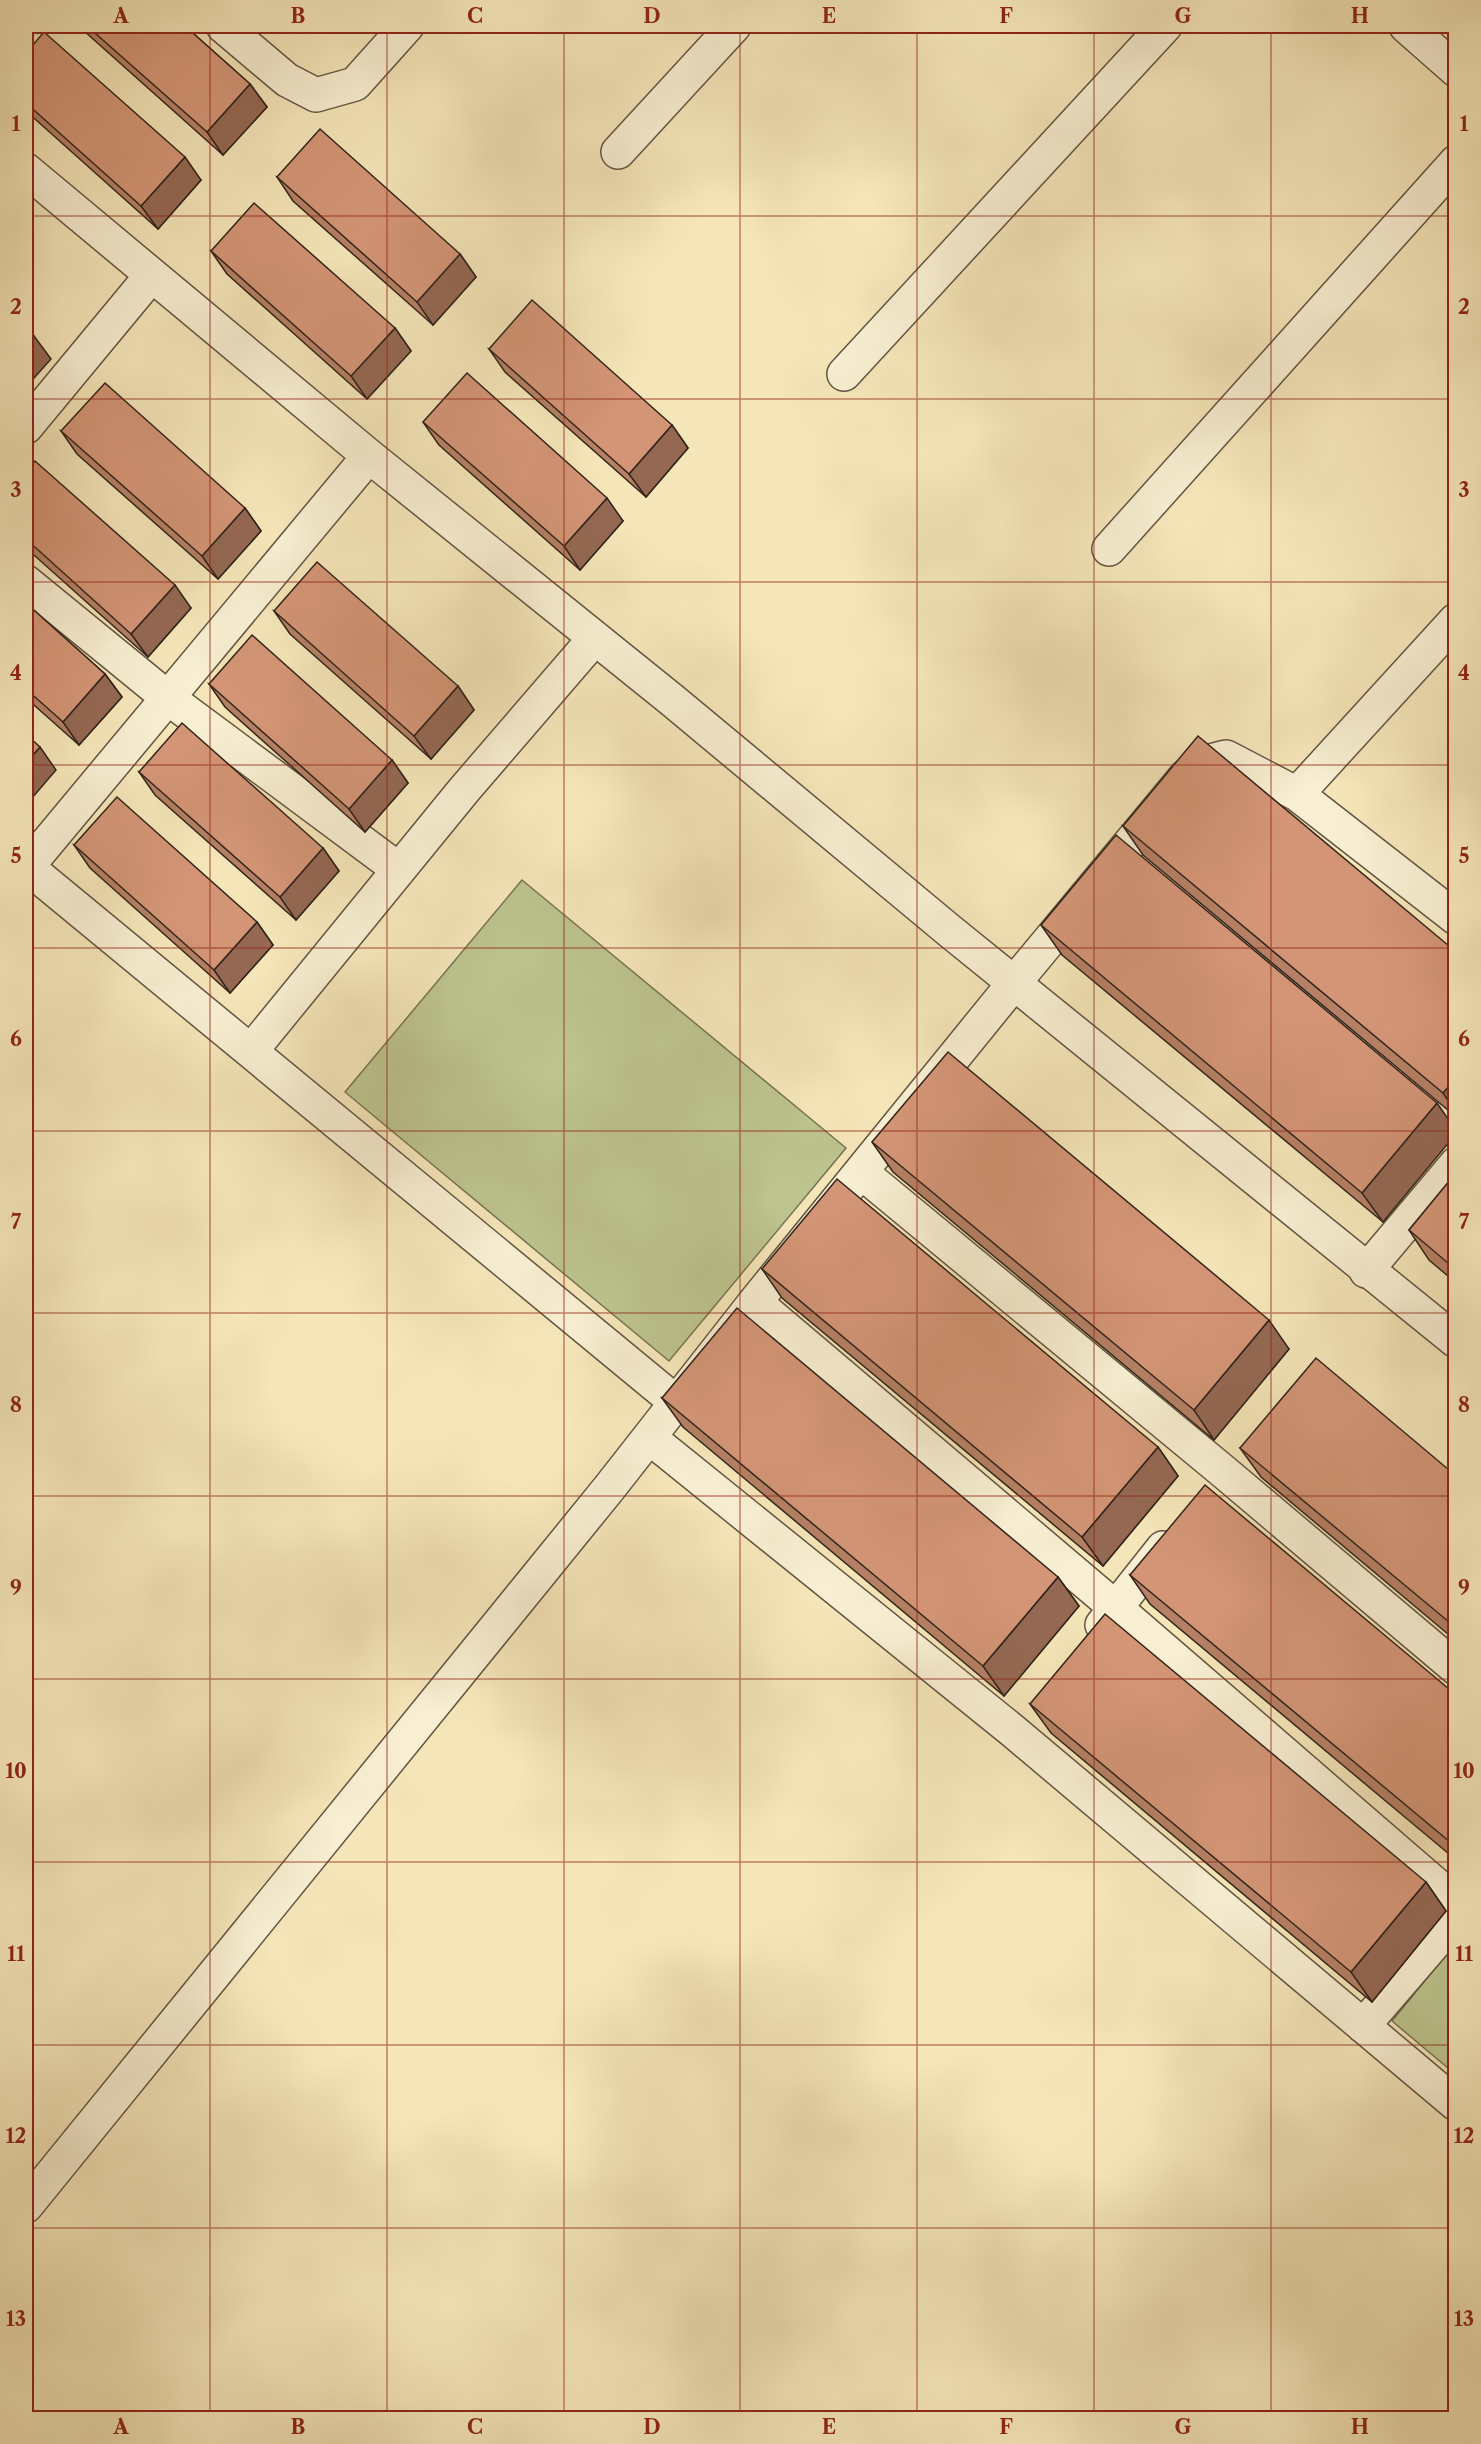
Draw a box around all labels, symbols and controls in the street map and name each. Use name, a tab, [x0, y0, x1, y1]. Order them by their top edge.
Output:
text: A	[112, 4, 129, 28]
text: B	[291, 4, 306, 28]
text: C	[467, 4, 483, 28]
text: D	[643, 4, 661, 28]
text: E	[822, 4, 836, 28]
text: F	[999, 4, 1013, 28]
text: G	[1175, 4, 1192, 28]
text: H	[1351, 4, 1369, 28]
text: 1	[12, 112, 21, 136]
text: 1	[1460, 112, 1469, 136]
text: 2	[10, 295, 22, 319]
text: 2	[1458, 295, 1470, 319]
text: 3	[10, 478, 22, 502]
text: 3	[1458, 478, 1470, 502]
text: 4	[10, 661, 22, 685]
text: 4	[1458, 661, 1470, 685]
text: 5	[10, 844, 22, 868]
text: 5	[1458, 844, 1470, 868]
text: 6	[10, 1027, 22, 1051]
text: 6	[1458, 1027, 1470, 1051]
text: 7	[11, 1210, 22, 1234]
text: 7	[1459, 1210, 1470, 1234]
text: 8	[10, 1393, 22, 1417]
text: 8	[1458, 1393, 1470, 1417]
text: 9	[10, 1576, 22, 1600]
text: 9	[1458, 1576, 1470, 1600]
text: 10	[5, 1759, 27, 1783]
text: 10	[1453, 1759, 1475, 1783]
text: 11	[7, 1942, 25, 1966]
text: 11	[1455, 1942, 1473, 1966]
text: 12	[6, 2124, 26, 2148]
text: 12	[1454, 2124, 1474, 2148]
text: 13	[6, 2307, 26, 2331]
text: 13	[1454, 2307, 1474, 2331]
text: A	[112, 2415, 129, 2439]
text: B	[291, 2415, 306, 2439]
text: C	[467, 2415, 483, 2439]
text: D	[643, 2415, 661, 2439]
text: E	[822, 2415, 836, 2439]
text: F	[999, 2415, 1013, 2439]
text: G	[1175, 2415, 1192, 2439]
text: H	[1351, 2415, 1369, 2439]

